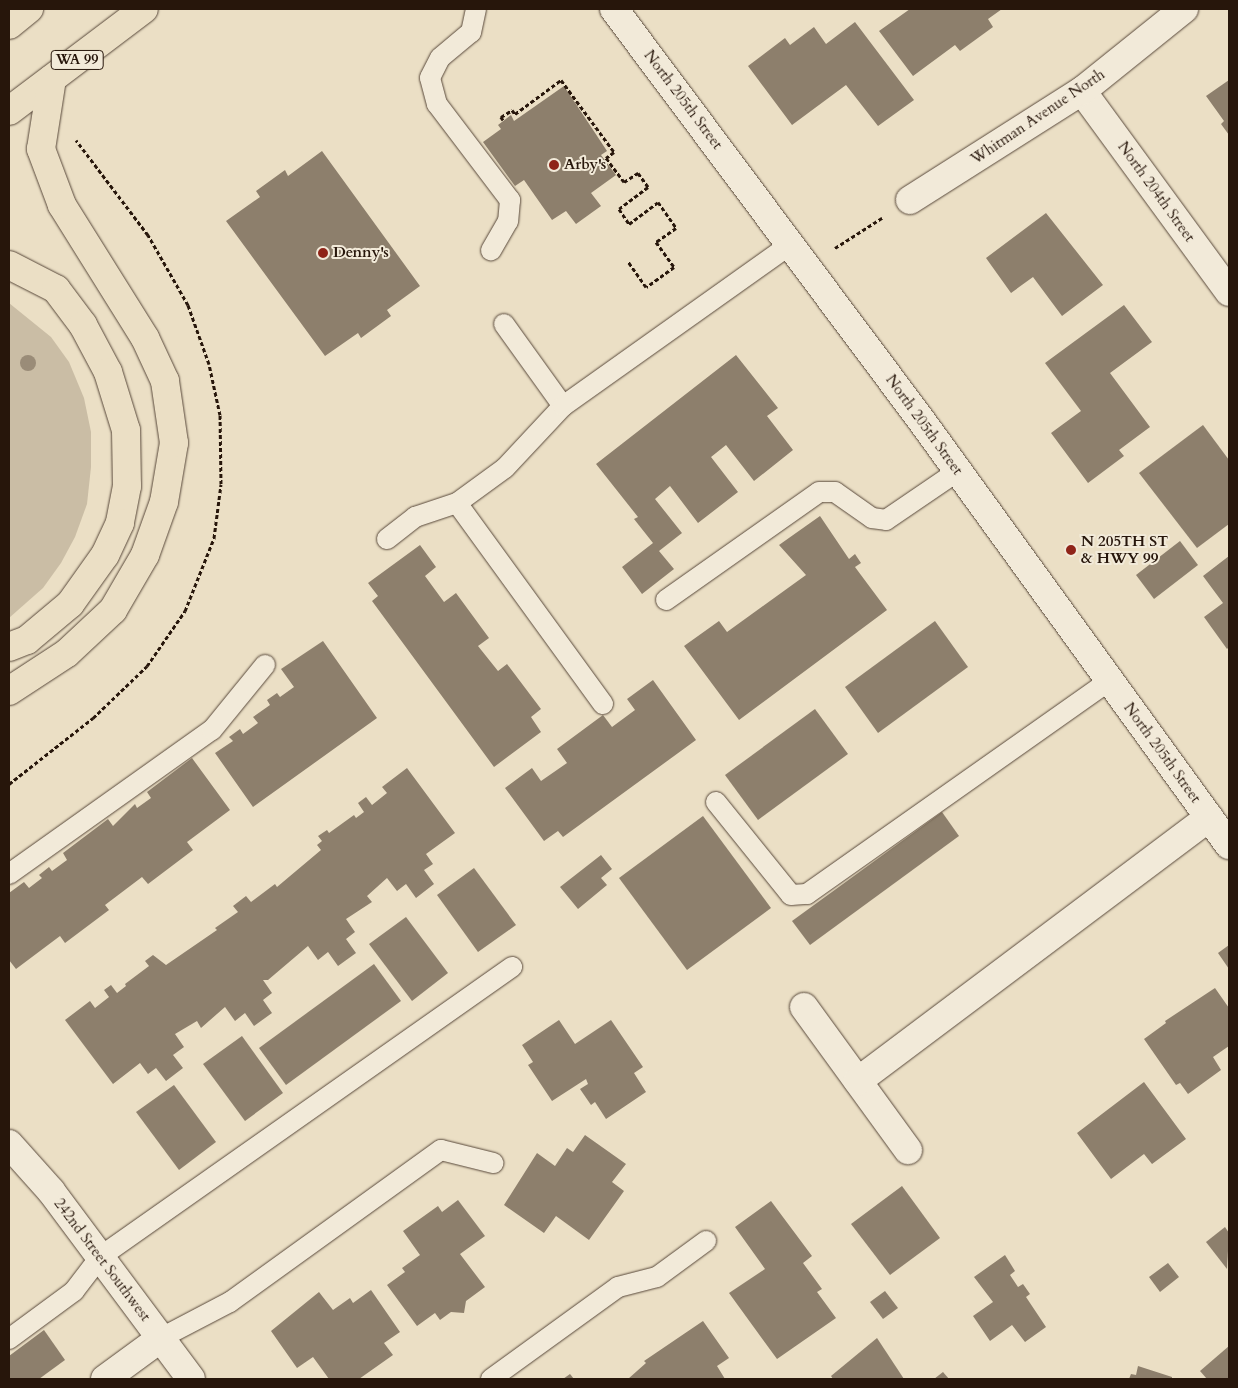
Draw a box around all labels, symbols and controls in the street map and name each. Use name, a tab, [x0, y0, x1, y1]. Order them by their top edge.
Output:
street label: North 205th Street	[640, 47, 726, 153]
road number: WA 99	[50, 48, 104, 72]
street label: Whitman Avenue North	[968, 66, 1108, 168]
street label: North 204th Street	[1114, 138, 1198, 246]
place label: Arby's	[564, 156, 606, 174]
marker: Arby's	[548, 159, 560, 171]
place label: Denny's	[333, 244, 389, 262]
marker: Denny's	[317, 247, 329, 259]
street label: North 205th Street	[882, 371, 966, 479]
place label: N 205TH ST & HWY 99	[1081, 532, 1168, 567]
marker: N 205TH ST & HWY 99	[1065, 544, 1077, 556]
street label: North 205th Street	[1120, 699, 1204, 807]
street label: 242nd Street Southwest	[50, 1195, 154, 1325]

